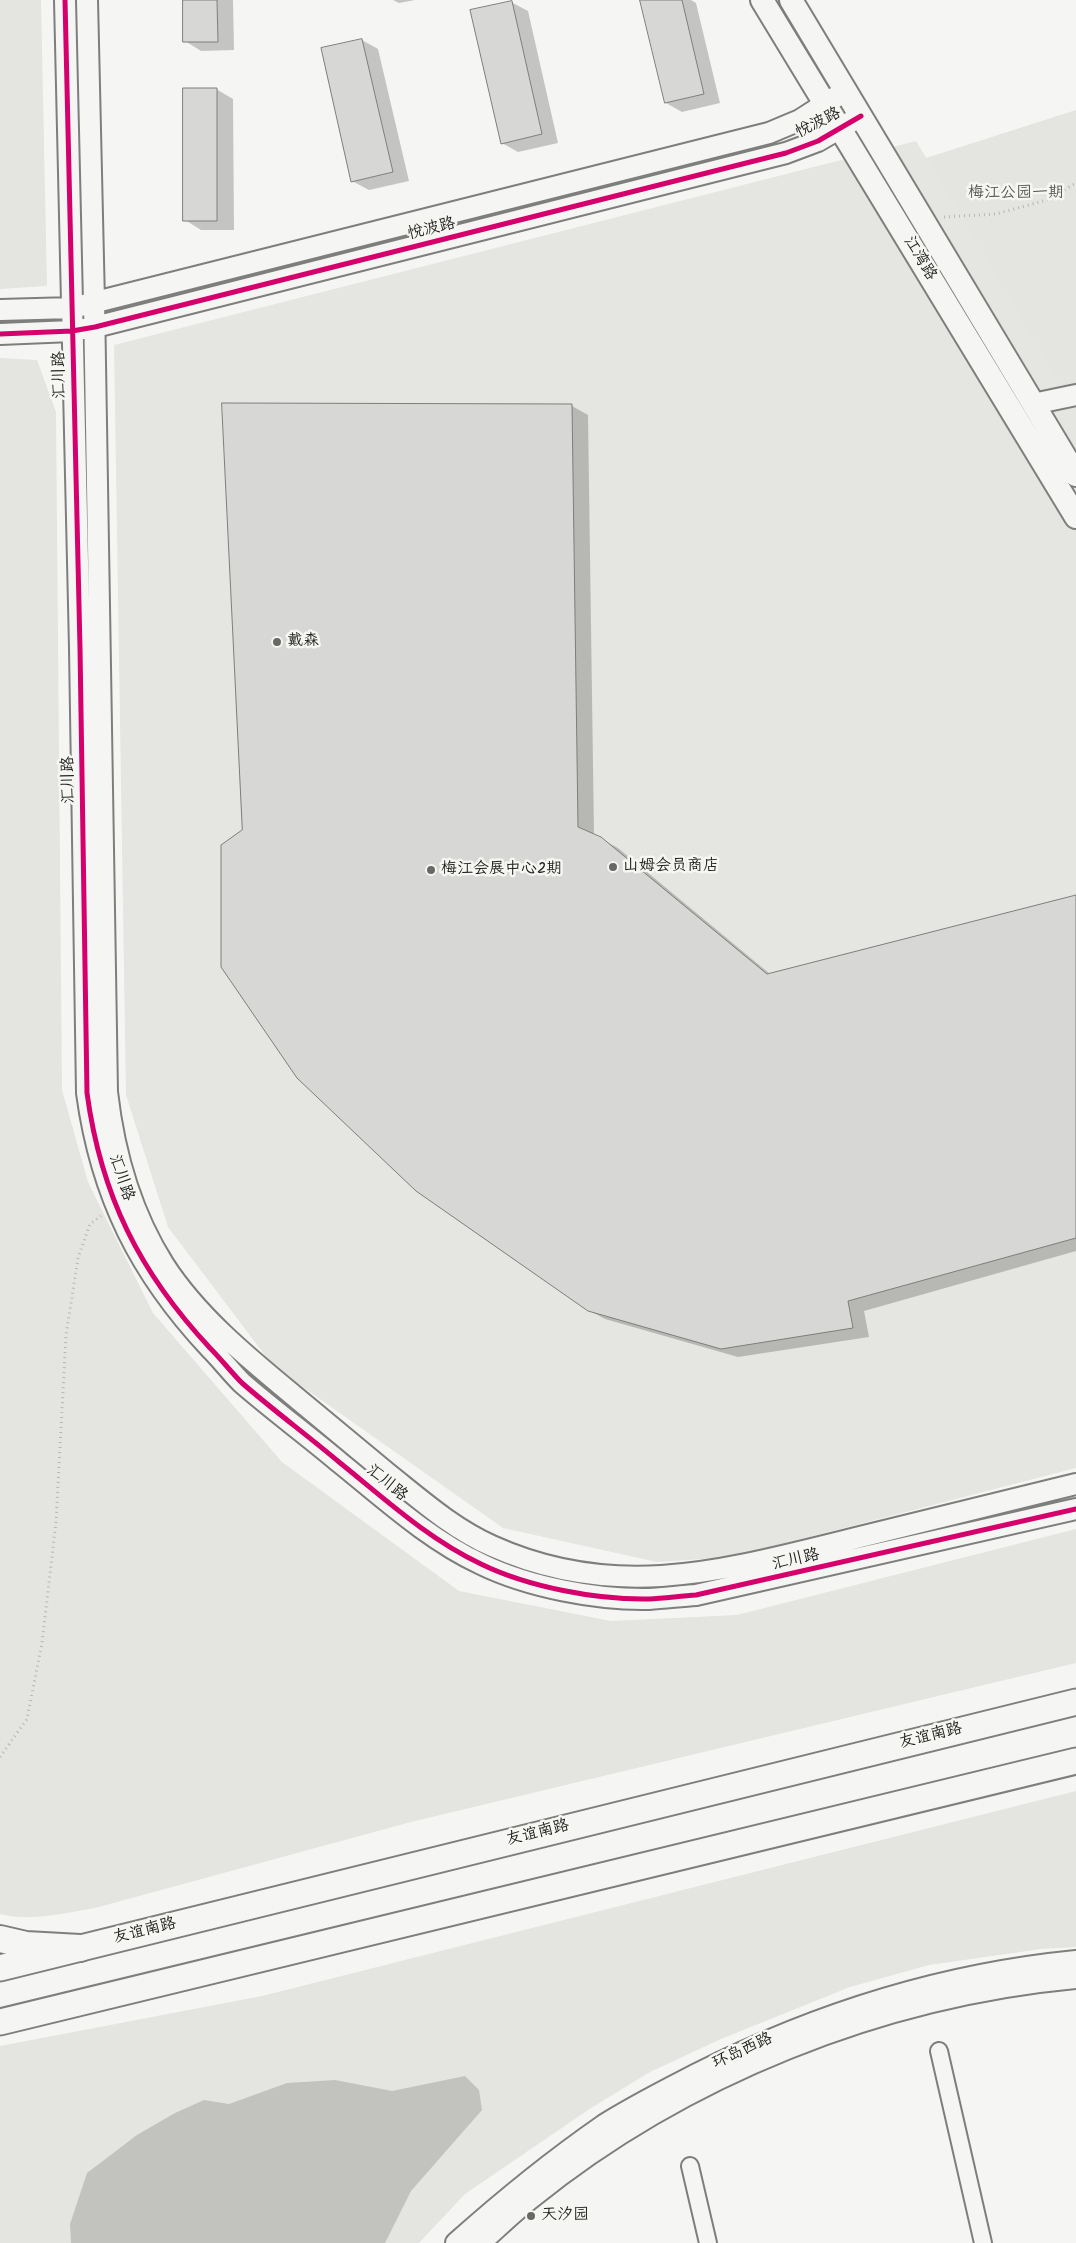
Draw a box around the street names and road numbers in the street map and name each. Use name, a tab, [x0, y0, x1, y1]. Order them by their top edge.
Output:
street label: 悦波路	[793, 105, 845, 143]
street label: 悦波路	[406, 215, 458, 245]
street label: 江湾路	[898, 233, 940, 285]
street label: 汇川路	[51, 351, 71, 399]
street label: 汇川路	[60, 756, 80, 804]
street label: 汇川路	[103, 1152, 137, 1204]
street label: 汇川路	[361, 1461, 411, 1507]
street label: 汇川路	[770, 1546, 822, 1576]
street label: 友谊南路	[898, 1720, 964, 1754]
street label: 友谊南路	[505, 1817, 571, 1851]
street label: 友谊南路	[112, 1915, 178, 1949]
street label: 环岛西路	[710, 2030, 776, 2074]

